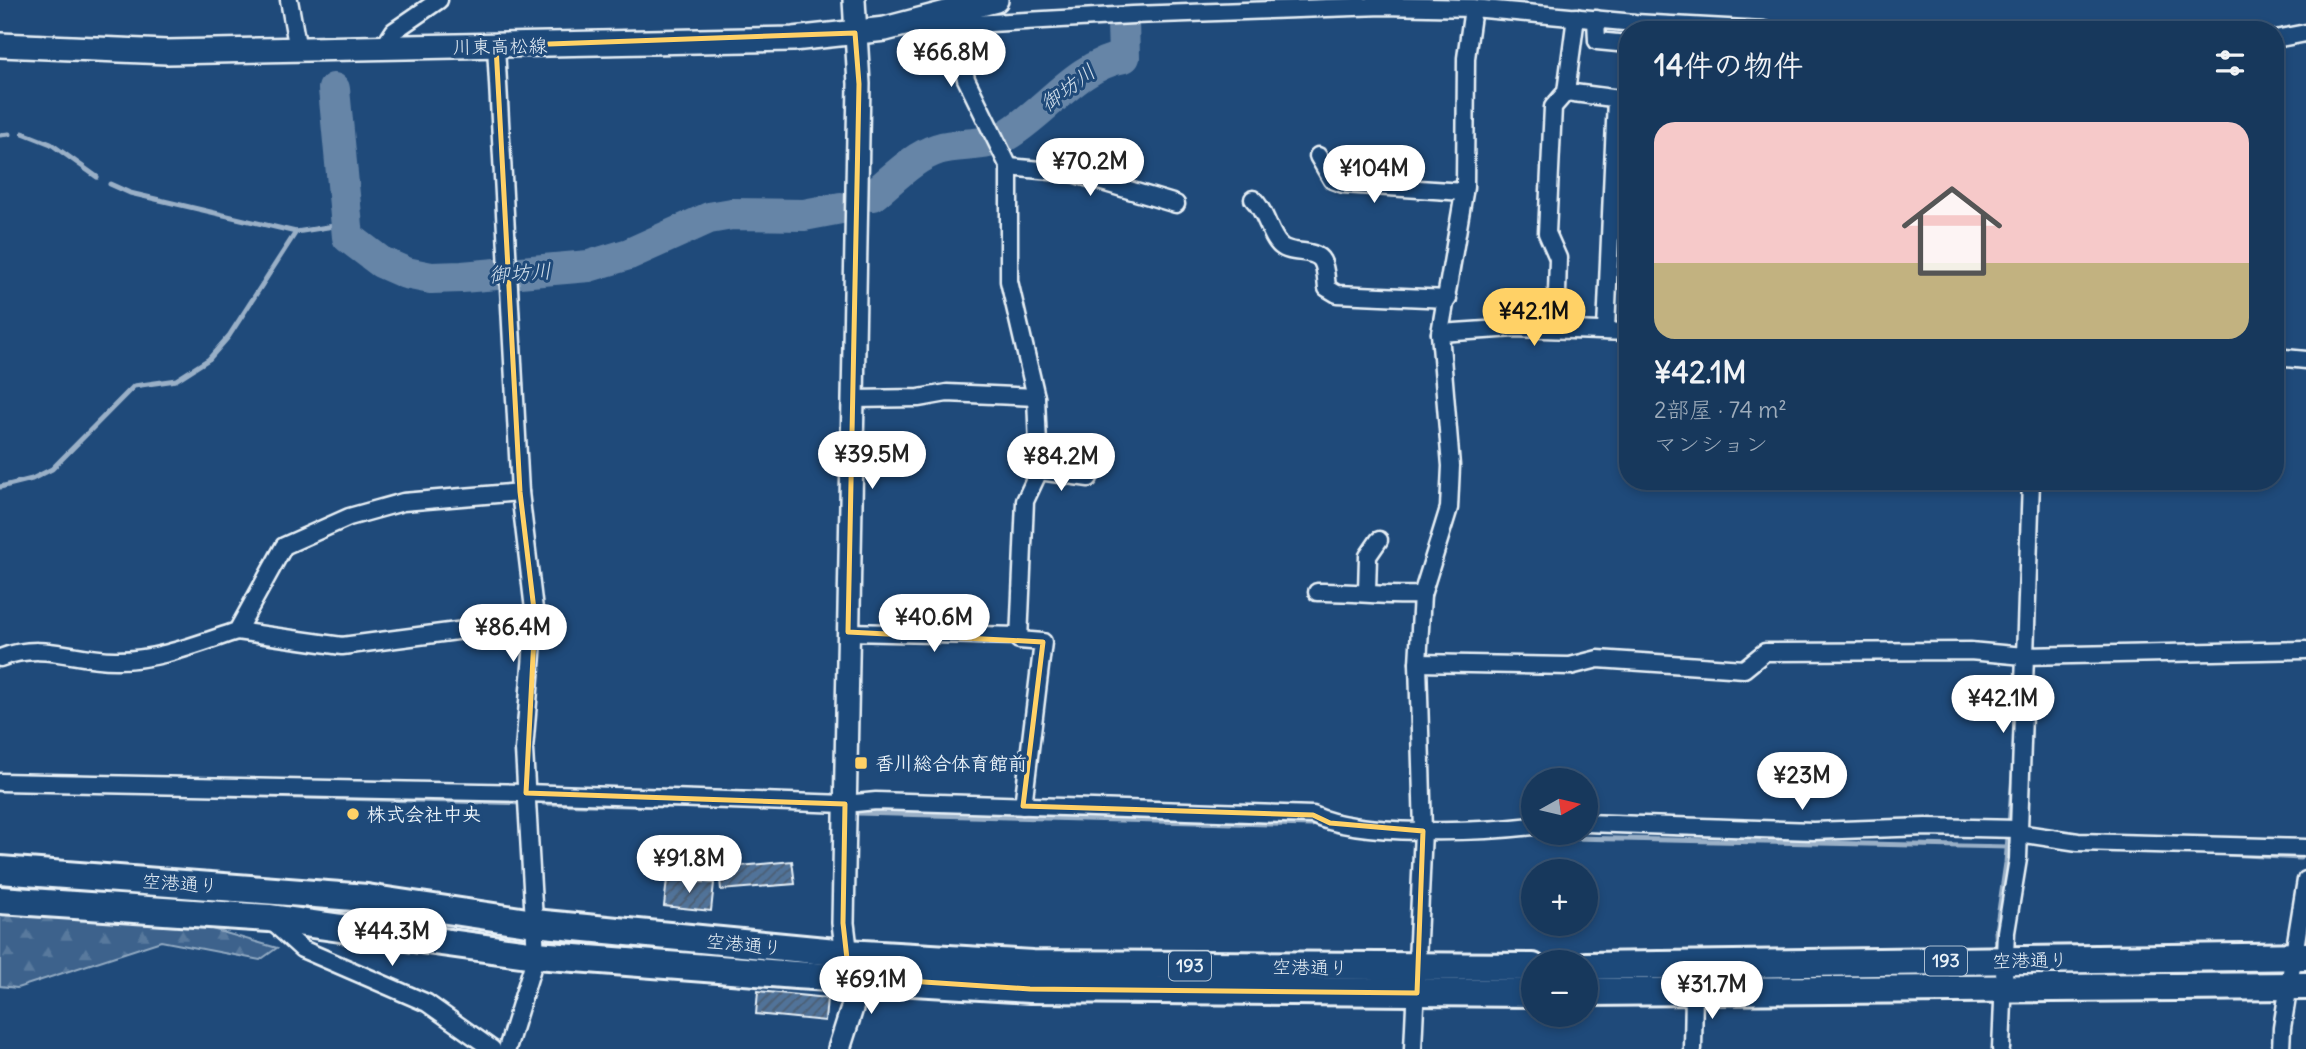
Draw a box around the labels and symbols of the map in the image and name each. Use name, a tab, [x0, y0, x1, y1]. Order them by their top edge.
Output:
pin: ¥66.8M	[894, 29, 1008, 89]
street label: 川東高松線	[452, 33, 548, 59]
water label: 御坊川	[1034, 58, 1101, 117]
pin: ¥70.2M	[1033, 138, 1147, 198]
pin: ¥104M	[1325, 146, 1423, 205]
water label: 御坊川	[488, 257, 552, 288]
pin: ¥42.1M	[1477, 288, 1591, 348]
pin: ¥39.5M	[815, 432, 929, 491]
pin: ¥84.2M	[1004, 434, 1118, 493]
pin: ¥40.6M	[877, 594, 991, 654]
pin: ¥86.4M	[456, 604, 570, 664]
pin: ¥42.1M	[1946, 676, 2060, 735]
place label: 香川総合体育館前	[875, 751, 1027, 775]
pin: ¥23M	[1761, 752, 1843, 812]
marker: 香川総合体育館前	[853, 755, 869, 771]
north arrow	[1521, 768, 1598, 845]
place label: 株式会社中央	[367, 802, 481, 826]
marker: 株式会社中央	[345, 806, 361, 822]
pin: ¥91.8M	[632, 836, 746, 895]
street label: 空港通り	[141, 868, 219, 898]
pin: ¥44.3M	[335, 908, 449, 968]
street label: 空港通り	[705, 928, 783, 960]
road number: 193	[1925, 946, 1967, 976]
street label: 空港通り	[1992, 947, 2068, 973]
road number: 193	[1169, 951, 1211, 981]
street label: 空港通り	[1272, 954, 1348, 980]
pin: ¥69.1M	[814, 956, 928, 1016]
pin: ¥31.7M	[1655, 962, 1769, 1021]

